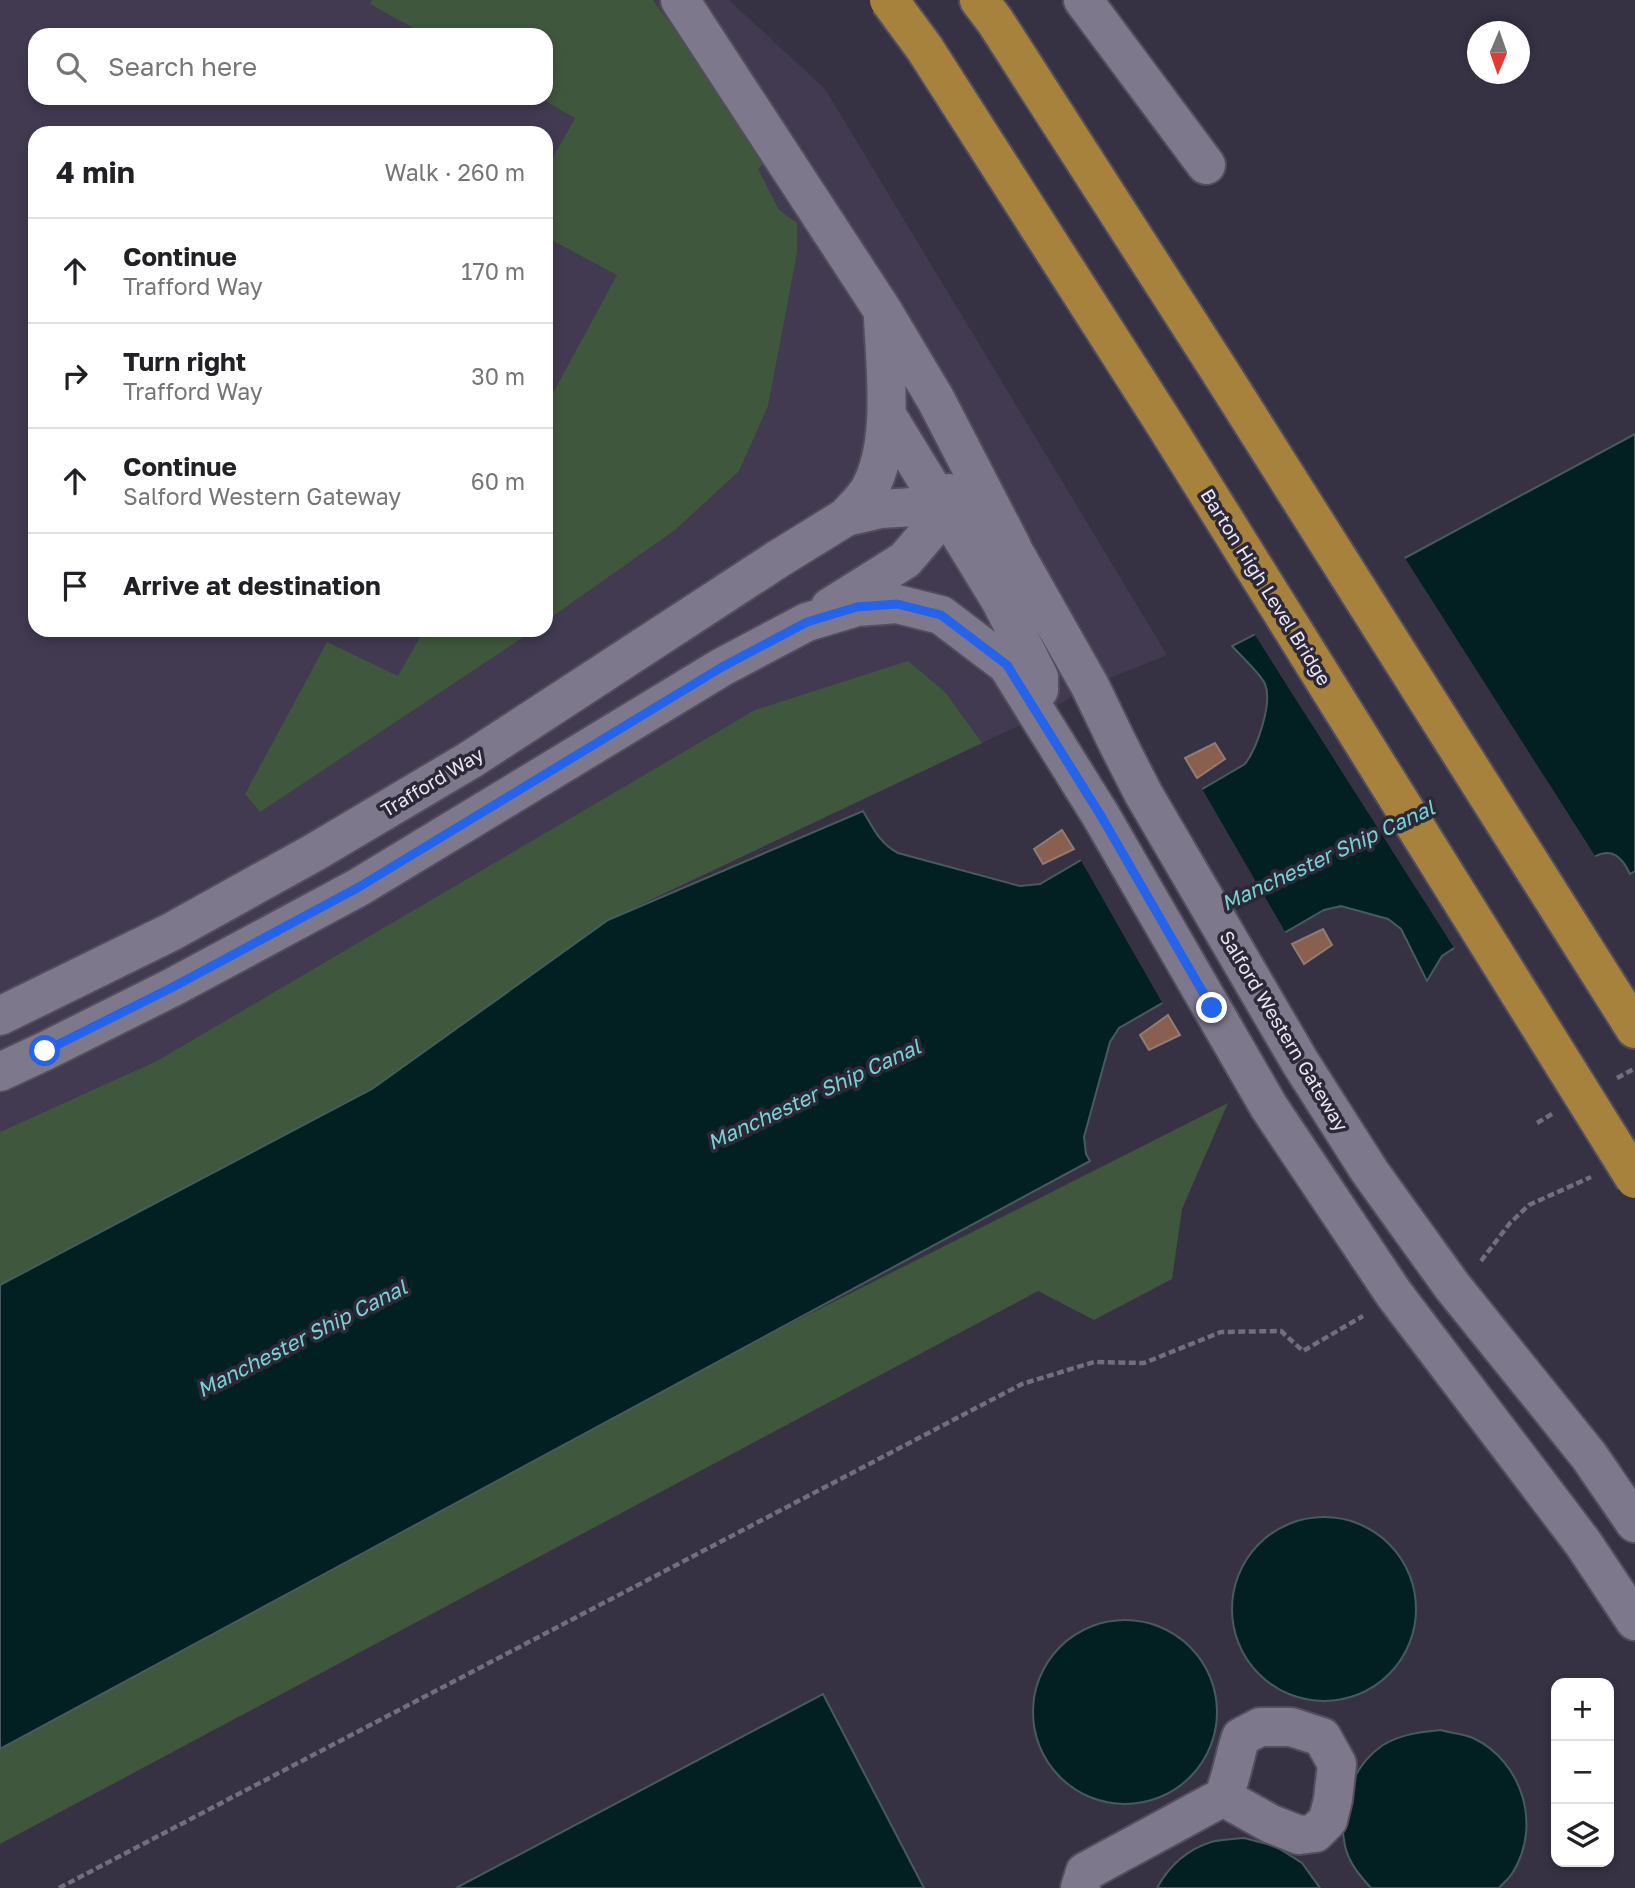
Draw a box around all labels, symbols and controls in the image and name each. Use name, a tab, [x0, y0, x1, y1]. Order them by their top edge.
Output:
north arrow	[1467, 21, 1530, 84]
search box	[28, 28, 553, 105]
icon: search	[52, 48, 90, 86]
text: Search here	[108, 51, 257, 82]
text: 4 min	[56, 154, 135, 190]
text: Walk · 260 m	[384, 158, 525, 186]
text: Continue	[123, 241, 237, 272]
icon: ahead	[56, 252, 94, 290]
text: 170 m	[461, 257, 525, 285]
text: Trafford Way	[123, 272, 263, 300]
text: Turn right	[123, 346, 246, 377]
icon: right	[56, 357, 94, 395]
text: 30 m	[471, 362, 525, 390]
text: Trafford Way	[123, 377, 263, 405]
text: Continue	[123, 451, 237, 482]
icon: ahead	[56, 462, 94, 500]
text: 60 m	[471, 467, 525, 495]
text: Salford Western Gateway	[123, 482, 401, 510]
street label: Barton High Level Bridge	[1196, 484, 1336, 689]
icon: arrive	[56, 567, 94, 605]
text: Arrive at destination	[123, 570, 381, 601]
street label: Trafford Way	[376, 742, 487, 821]
water label: Manchester Ship Canal	[1217, 794, 1440, 916]
street label: Salford Western Gateway	[1215, 926, 1354, 1135]
route end	[1196, 992, 1227, 1023]
water label: Manchester Ship Canal	[703, 1033, 926, 1155]
route start	[29, 1035, 60, 1066]
water label: Manchester Ship Canal	[192, 1273, 412, 1402]
map controls	[1551, 1678, 1614, 1867]
button: +	[1551, 1678, 1614, 1741]
button: −	[1551, 1741, 1614, 1804]
button: layers	[1551, 1804, 1614, 1867]

